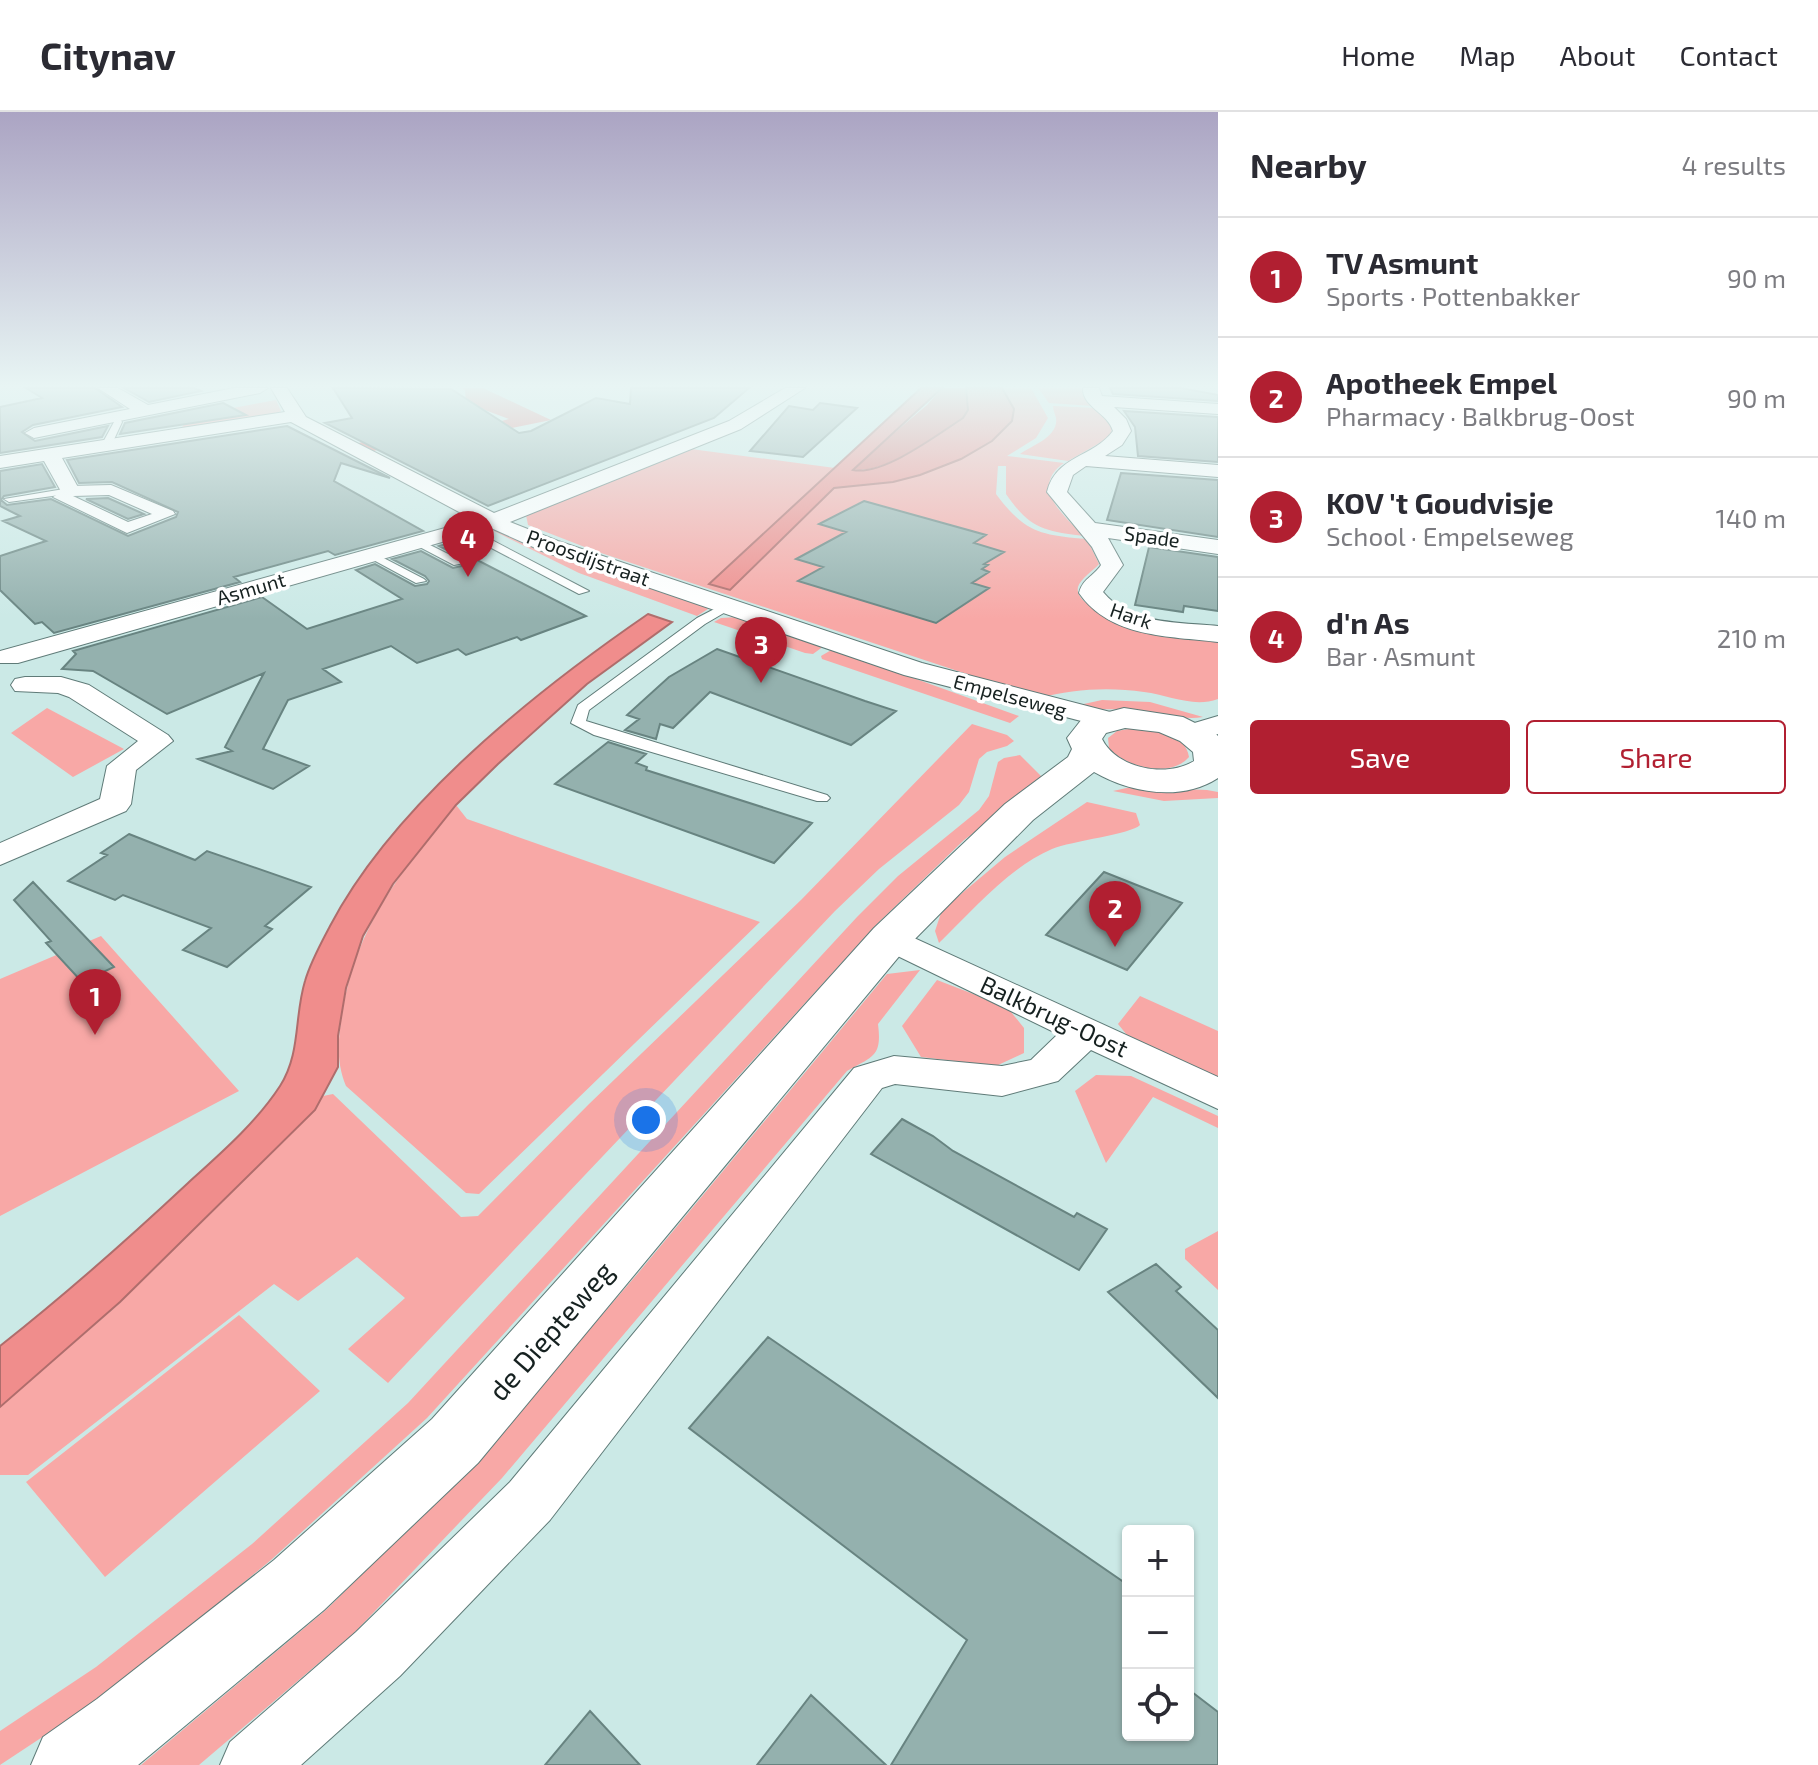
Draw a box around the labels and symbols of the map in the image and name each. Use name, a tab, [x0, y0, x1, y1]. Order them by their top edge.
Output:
pin: 4	[442, 511, 494, 577]
street label: Spade	[1123, 520, 1182, 552]
street label: Proosdijstraat	[524, 524, 654, 591]
street label: Asmunt	[213, 567, 288, 609]
street label: Hark	[1107, 597, 1155, 633]
pin: 3	[735, 617, 787, 683]
street label: Empelseweg	[951, 668, 1070, 722]
pin: 2	[1089, 881, 1141, 947]
pin: 1	[69, 969, 121, 1035]
street label: Balkbrug-Oost	[976, 969, 1133, 1062]
your location	[626, 1100, 666, 1140]
street label: de Diepteweg	[481, 1253, 620, 1407]

